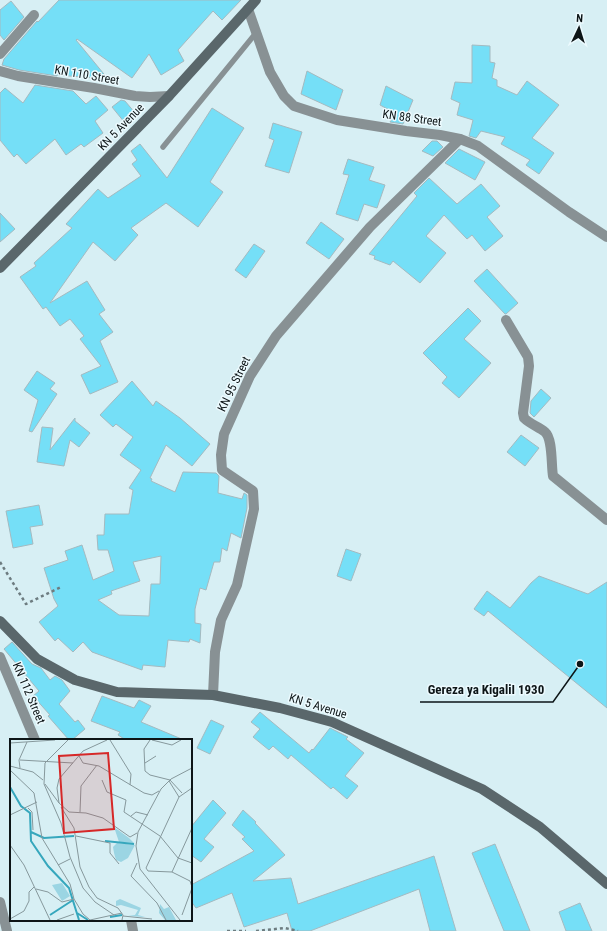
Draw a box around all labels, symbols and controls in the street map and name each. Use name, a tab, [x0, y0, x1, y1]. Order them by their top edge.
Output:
north arrow	[559, 8, 599, 48]
text: N	[576, 12, 584, 25]
street label: KN 110 Street	[54, 62, 121, 88]
street label: KN 5 Avenue	[95, 100, 147, 153]
street label: KN 88 Street	[382, 107, 443, 129]
street label: KN 95 Street	[215, 354, 254, 414]
street label: KN 112 Street	[10, 660, 48, 726]
callout: Gereza ya KigaliI 1930	[420, 677, 553, 702]
text: Gereza ya KigaliI 1930	[428, 682, 544, 697]
street label: KN 5 Avenue	[287, 691, 349, 722]
inset map	[10, 739, 192, 921]

